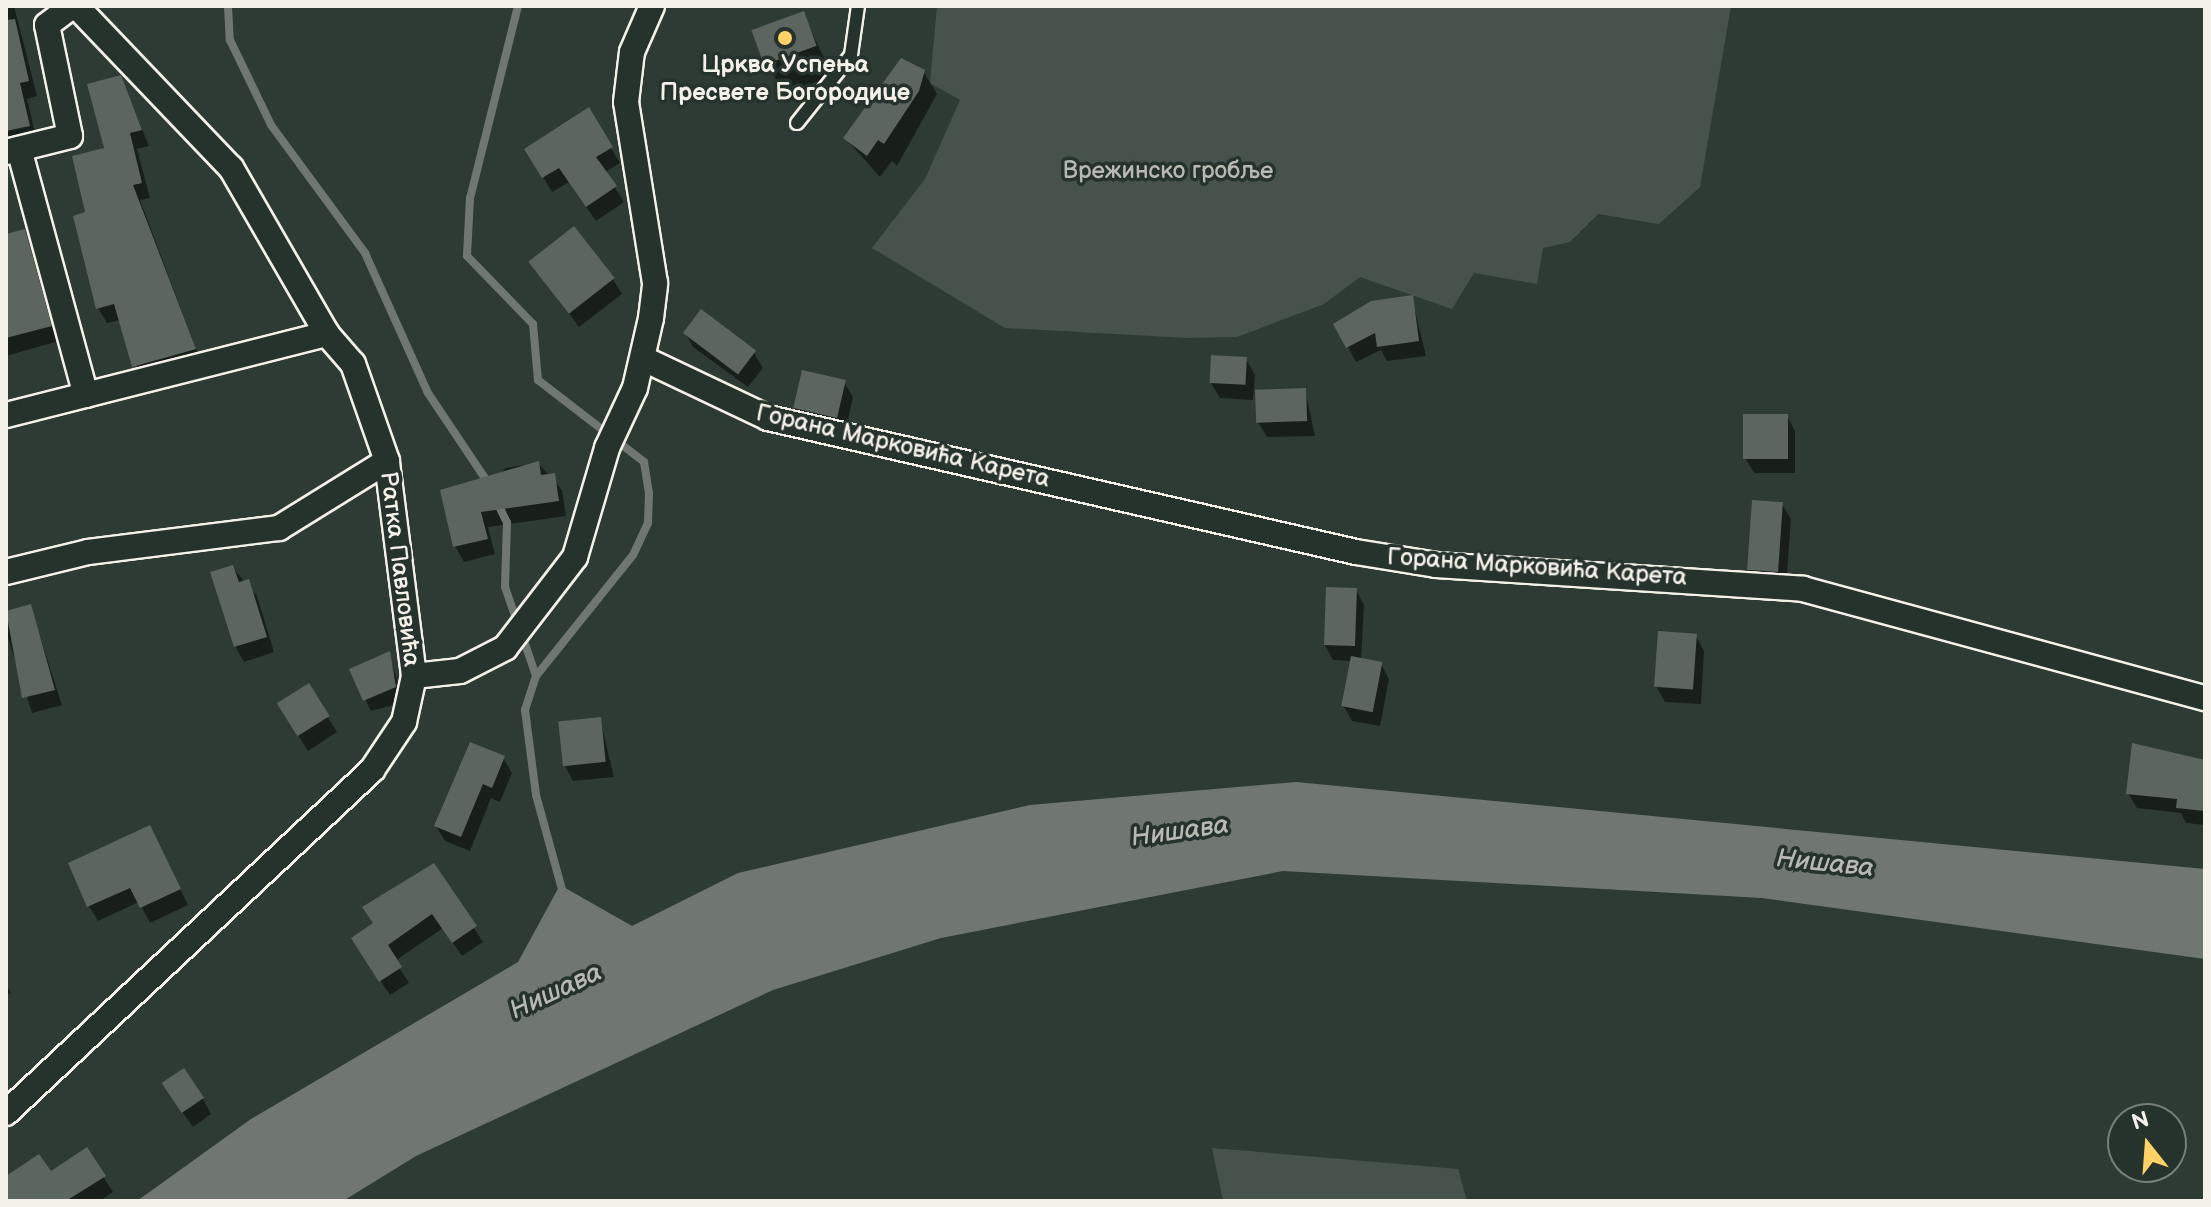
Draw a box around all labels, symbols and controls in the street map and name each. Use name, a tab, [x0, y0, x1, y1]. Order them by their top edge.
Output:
marker: Црква Успења Пресвете Богородице	[776, 29, 794, 47]
place label: Црква Успења Пресвете Богородице	[660, 51, 910, 107]
park label: Врежинско гробље	[1063, 157, 1273, 185]
street label: Горана Марковића Карета	[753, 398, 1053, 494]
street label: Ратка Павловића	[374, 470, 426, 668]
street label: Горана Марковића Карета	[1386, 542, 1688, 592]
water label: Нишава	[1129, 810, 1231, 854]
water label: Нишава	[1775, 843, 1875, 885]
water label: Нишава	[505, 957, 607, 1027]
north arrow	[2107, 1103, 2187, 1183]
text: N	[2129, 1106, 2152, 1137]

